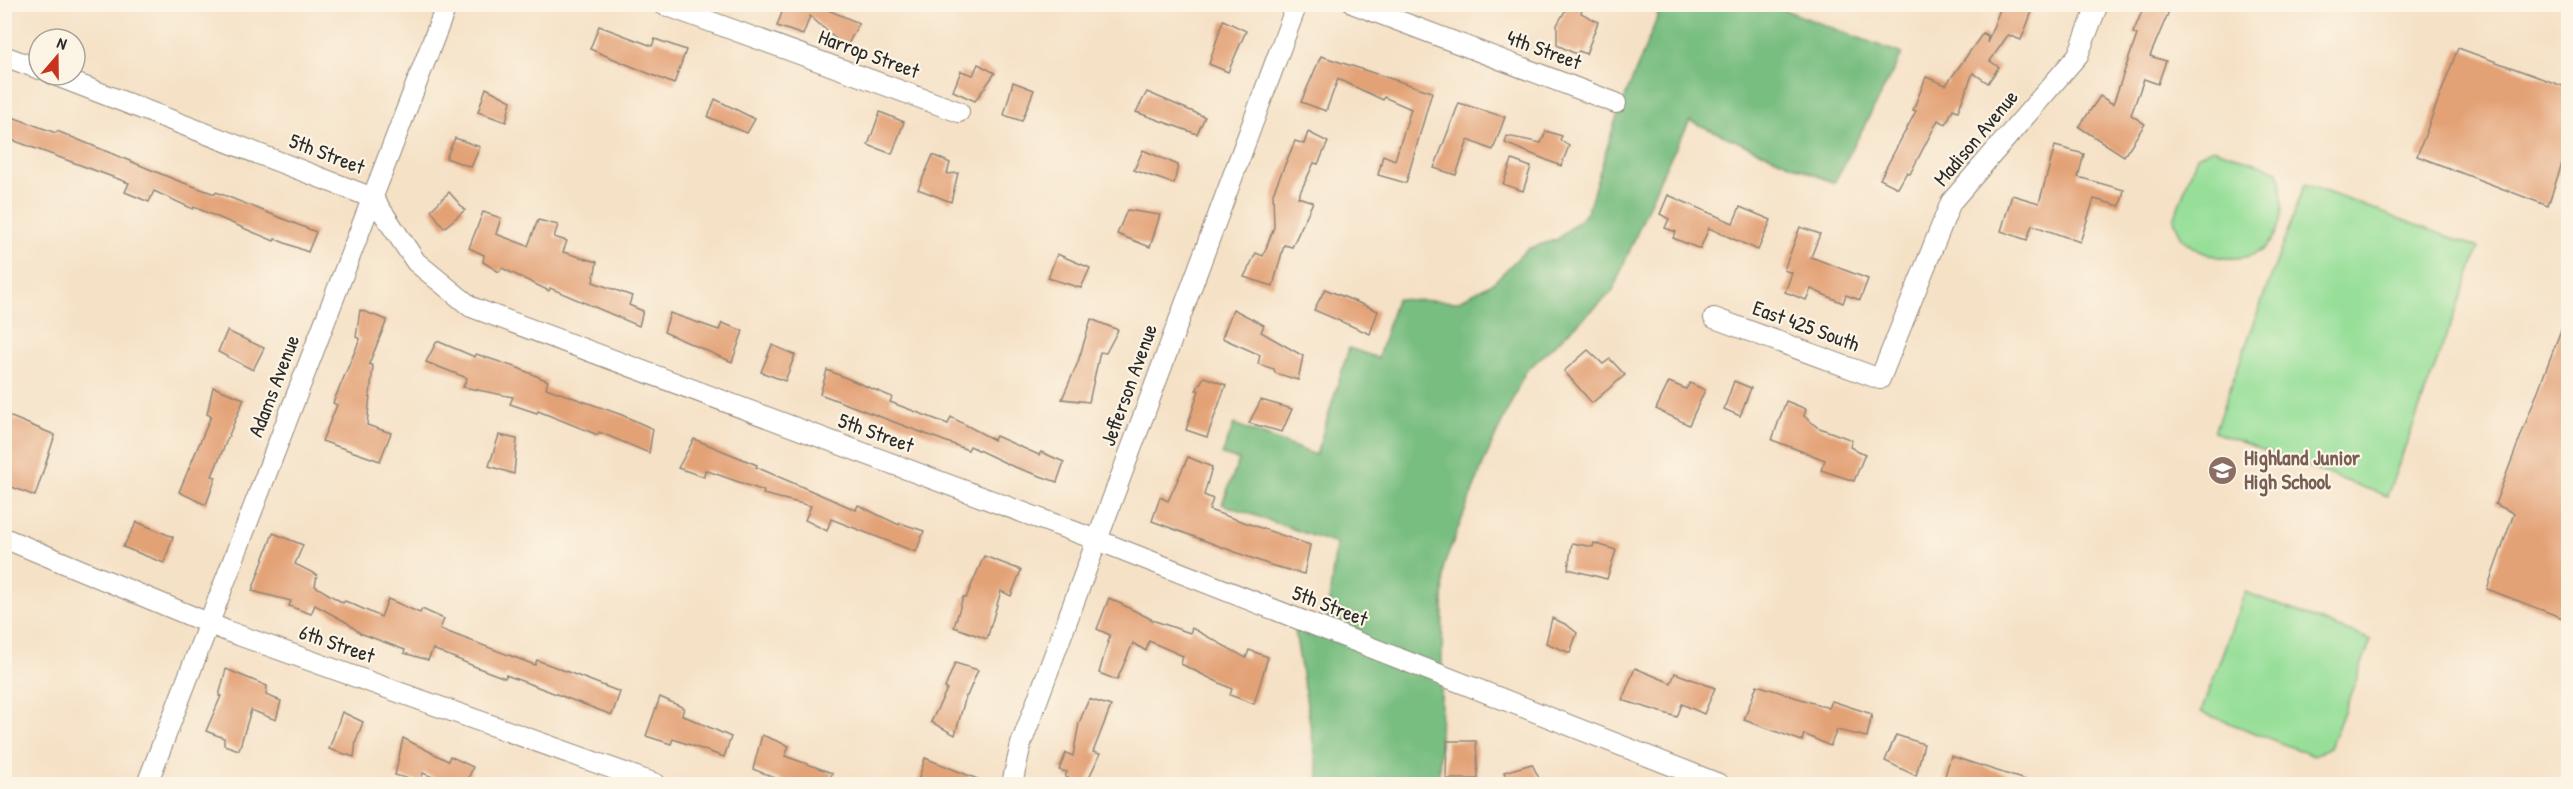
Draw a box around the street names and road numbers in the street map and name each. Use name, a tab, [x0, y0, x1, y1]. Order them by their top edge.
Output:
street label: Harrop Street	[815, 22, 924, 85]
street label: 4th Street	[1503, 23, 1586, 77]
street label: Madison Avenue	[1927, 83, 2025, 192]
street label: 5th Street	[285, 126, 370, 181]
street label: East 425 South	[1749, 293, 1864, 358]
street label: Jefferson Avenue	[1093, 320, 1164, 450]
street label: Adams Avenue	[241, 331, 306, 441]
street label: 5th Street	[834, 405, 919, 460]
street label: 5th Street	[1288, 578, 1373, 633]
street label: 6th Street	[295, 617, 380, 670]

